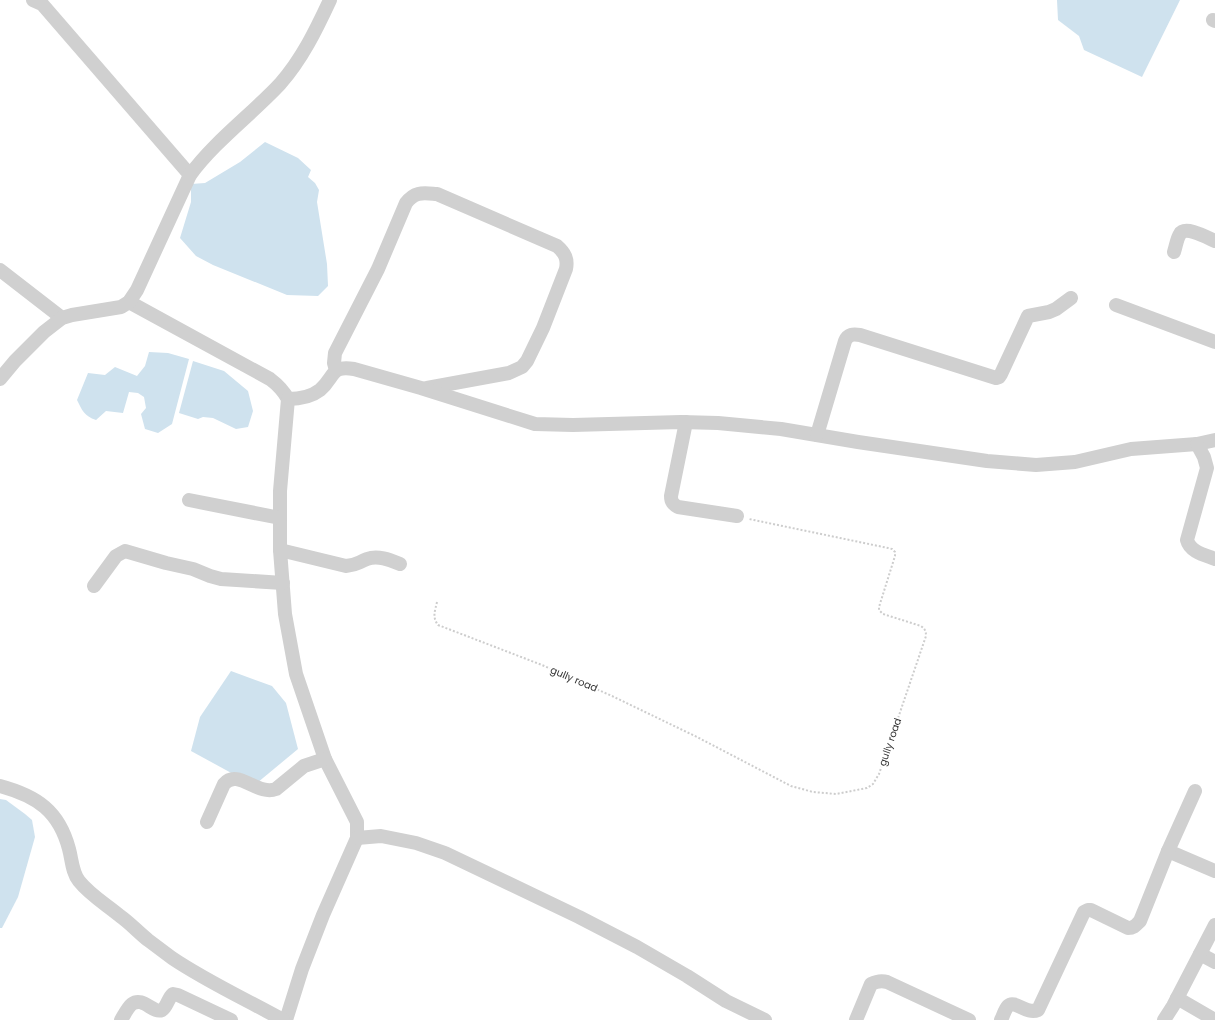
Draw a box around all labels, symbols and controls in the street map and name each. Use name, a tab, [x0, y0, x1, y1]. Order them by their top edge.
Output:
street label: gully road	[548, 662, 600, 696]
street label: gully road	[875, 716, 905, 768]

